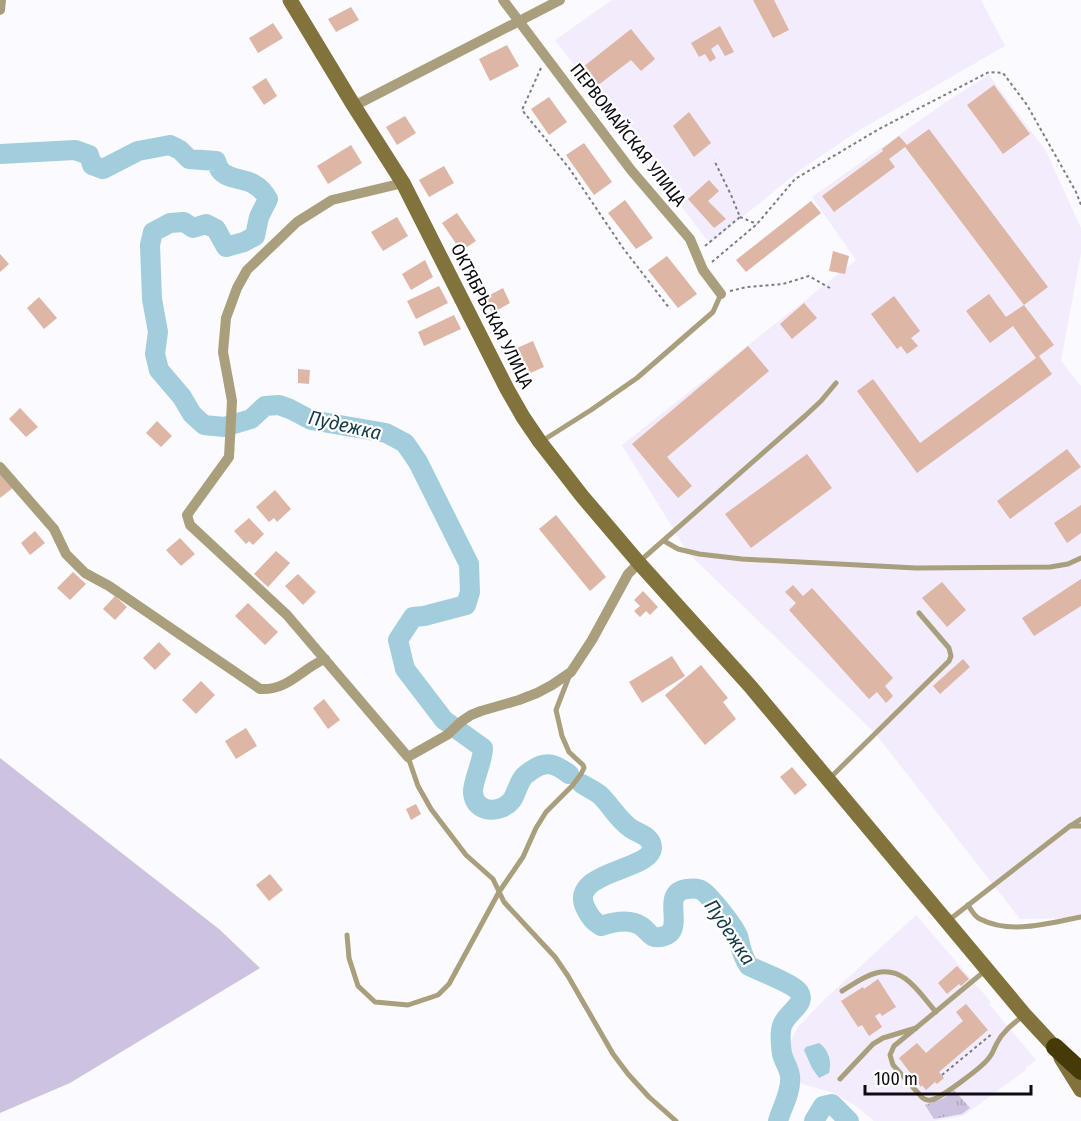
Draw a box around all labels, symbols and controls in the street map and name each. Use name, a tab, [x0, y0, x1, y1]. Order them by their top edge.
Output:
street label: ПЕРВОМАЙСКАЯ УЛИЦА	[565, 59, 691, 211]
street label: ОКТЯБРЬСКАЯ УЛИЦА	[446, 240, 538, 393]
water label: Пудежка	[306, 405, 384, 445]
water label: Пудежка	[699, 895, 761, 969]
scale bar	[865, 1058, 1032, 1096]
text: 100 m	[874, 1068, 918, 1090]

